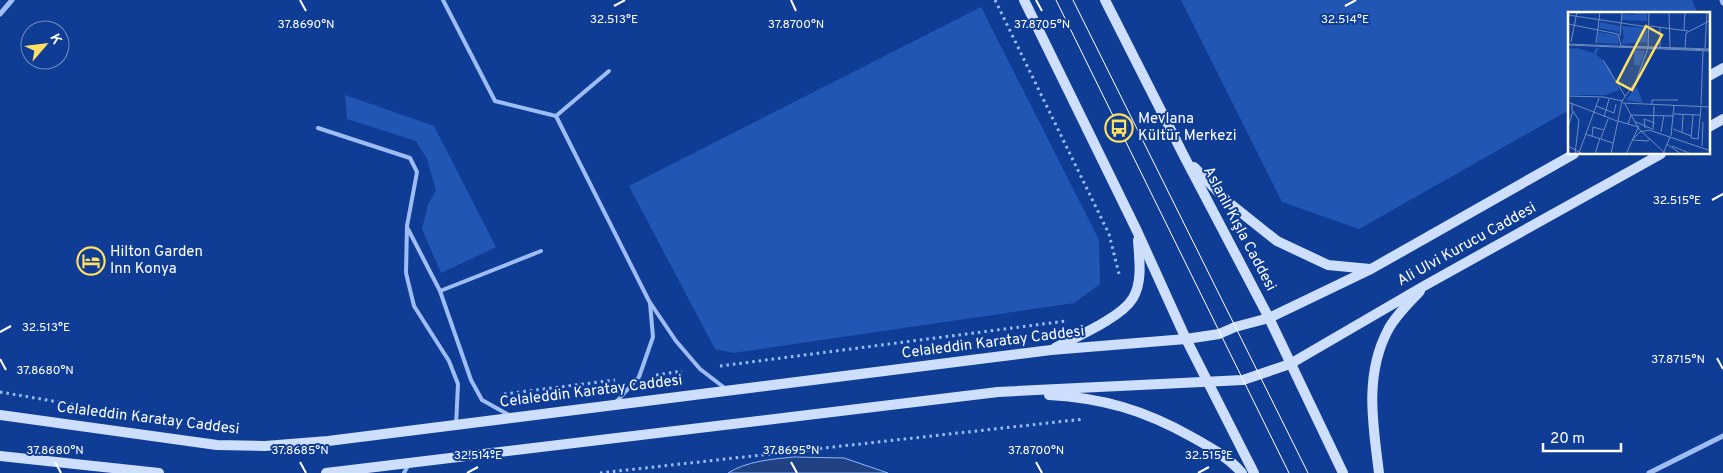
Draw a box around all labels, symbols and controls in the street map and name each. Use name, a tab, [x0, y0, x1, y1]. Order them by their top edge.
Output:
text: 32.513°E	[590, 12, 638, 28]
text: 32.514°E	[1321, 12, 1369, 28]
inset map	[1568, 12, 1710, 155]
text: 37.8690°N	[277, 17, 335, 33]
text: 37.8700°N	[768, 17, 824, 33]
text: 37.8705°N	[1014, 17, 1070, 33]
north arrow	[20, 20, 70, 70]
text: K	[45, 31, 65, 48]
place label: Mevlana Kültür Merkezi	[1138, 110, 1237, 146]
bus stop icon: Mevlana Kültür Merkezi	[1104, 113, 1134, 143]
street label: Aslanlı Kışla Caddesi	[1198, 163, 1280, 295]
text: 32.515°E	[1653, 193, 1701, 209]
street label: Ali Ulvi Kurucu Caddesi	[1394, 199, 1540, 291]
place label: Hilton Garden Inn Konya	[110, 243, 203, 279]
hotel icon: Hilton Garden Inn Konya	[76, 246, 106, 276]
text: 32.513°E	[22, 320, 70, 336]
street label: Celaleddin Karatay Caddesi	[901, 322, 1085, 364]
text: 37.8715°N	[1651, 352, 1705, 368]
text: 37.8680°N	[16, 363, 74, 379]
street label: Celaleddin Karatay Caddesi	[499, 371, 683, 413]
street label: Celaleddin Karatay Caddesi	[56, 398, 240, 440]
scale bar	[1543, 420, 1620, 452]
text: 20 m	[1550, 430, 1585, 449]
text: 37.8680°N	[26, 443, 84, 459]
text: 37.8685°N	[271, 443, 329, 459]
text: 37.8695°N	[763, 443, 819, 459]
text: 37.8700°N	[1008, 443, 1064, 459]
text: 32.514°E	[454, 448, 502, 464]
text: 32.515°E	[1185, 448, 1233, 464]

